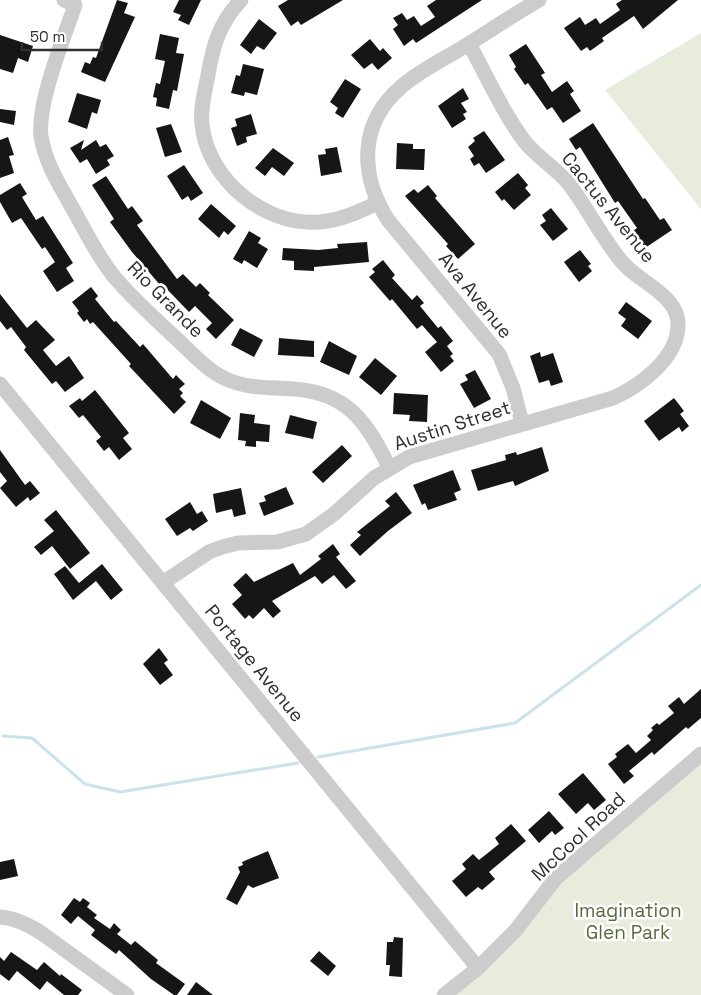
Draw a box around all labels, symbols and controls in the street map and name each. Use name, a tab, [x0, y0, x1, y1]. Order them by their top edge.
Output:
scale bar	[22, 20, 102, 52]
text: 50 m	[30, 27, 65, 46]
street label: Cactus Avenue	[556, 147, 661, 268]
street label: Ava Avenue	[433, 247, 518, 344]
street label: Rio Grande	[122, 256, 209, 343]
street label: Austin Street	[391, 395, 514, 456]
street label: Portage Avenue	[199, 599, 310, 727]
street label: McCool Road	[526, 786, 631, 886]
park label: Imagination Glen Park	[574, 898, 682, 945]

